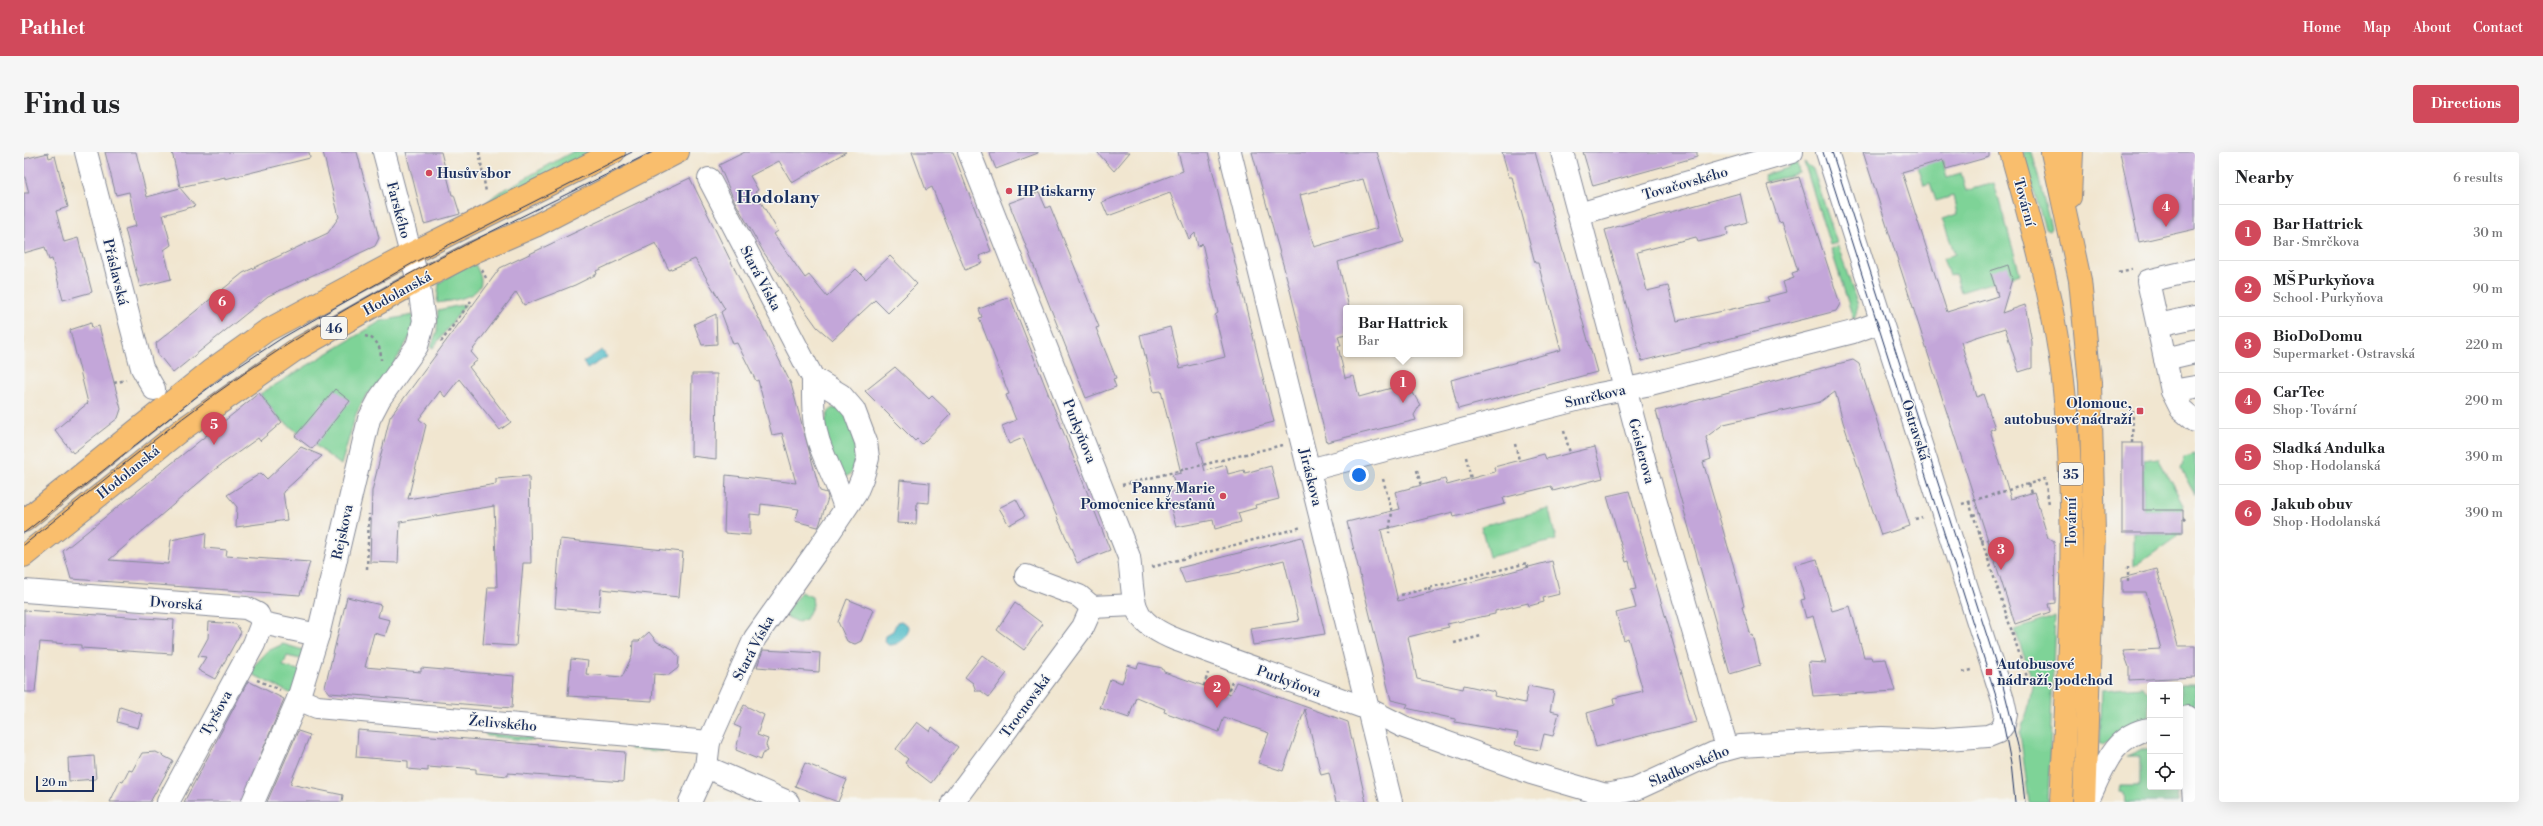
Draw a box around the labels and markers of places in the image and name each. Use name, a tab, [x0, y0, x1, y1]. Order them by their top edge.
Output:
place label: Husův sbor	[437, 165, 511, 183]
marker: Husův sbor	[424, 168, 434, 178]
place label: HP tiskarny	[1017, 183, 1096, 201]
marker: HP tiskarny	[1004, 186, 1014, 196]
pin: 4	[2153, 194, 2179, 227]
pin: 6	[209, 289, 235, 322]
pin: 1	[1390, 370, 1416, 403]
place label: Olomouc, autobusové nádraží	[2004, 395, 2134, 429]
marker: Olomouc, autobusové nádraží	[2135, 406, 2145, 416]
pin: 5	[201, 412, 227, 445]
place label: Panny Marie Pomocnice křesťanů	[1080, 480, 1215, 514]
marker: Panny Marie Pomocnice křesťanů	[1218, 491, 1228, 501]
pin: 3	[1988, 537, 2014, 570]
place label: Autobusové nádraží, podchod	[1996, 656, 2113, 690]
marker: Autobusové nádraží, podchod	[1984, 667, 1994, 677]
pin: 2	[1204, 675, 1230, 708]

